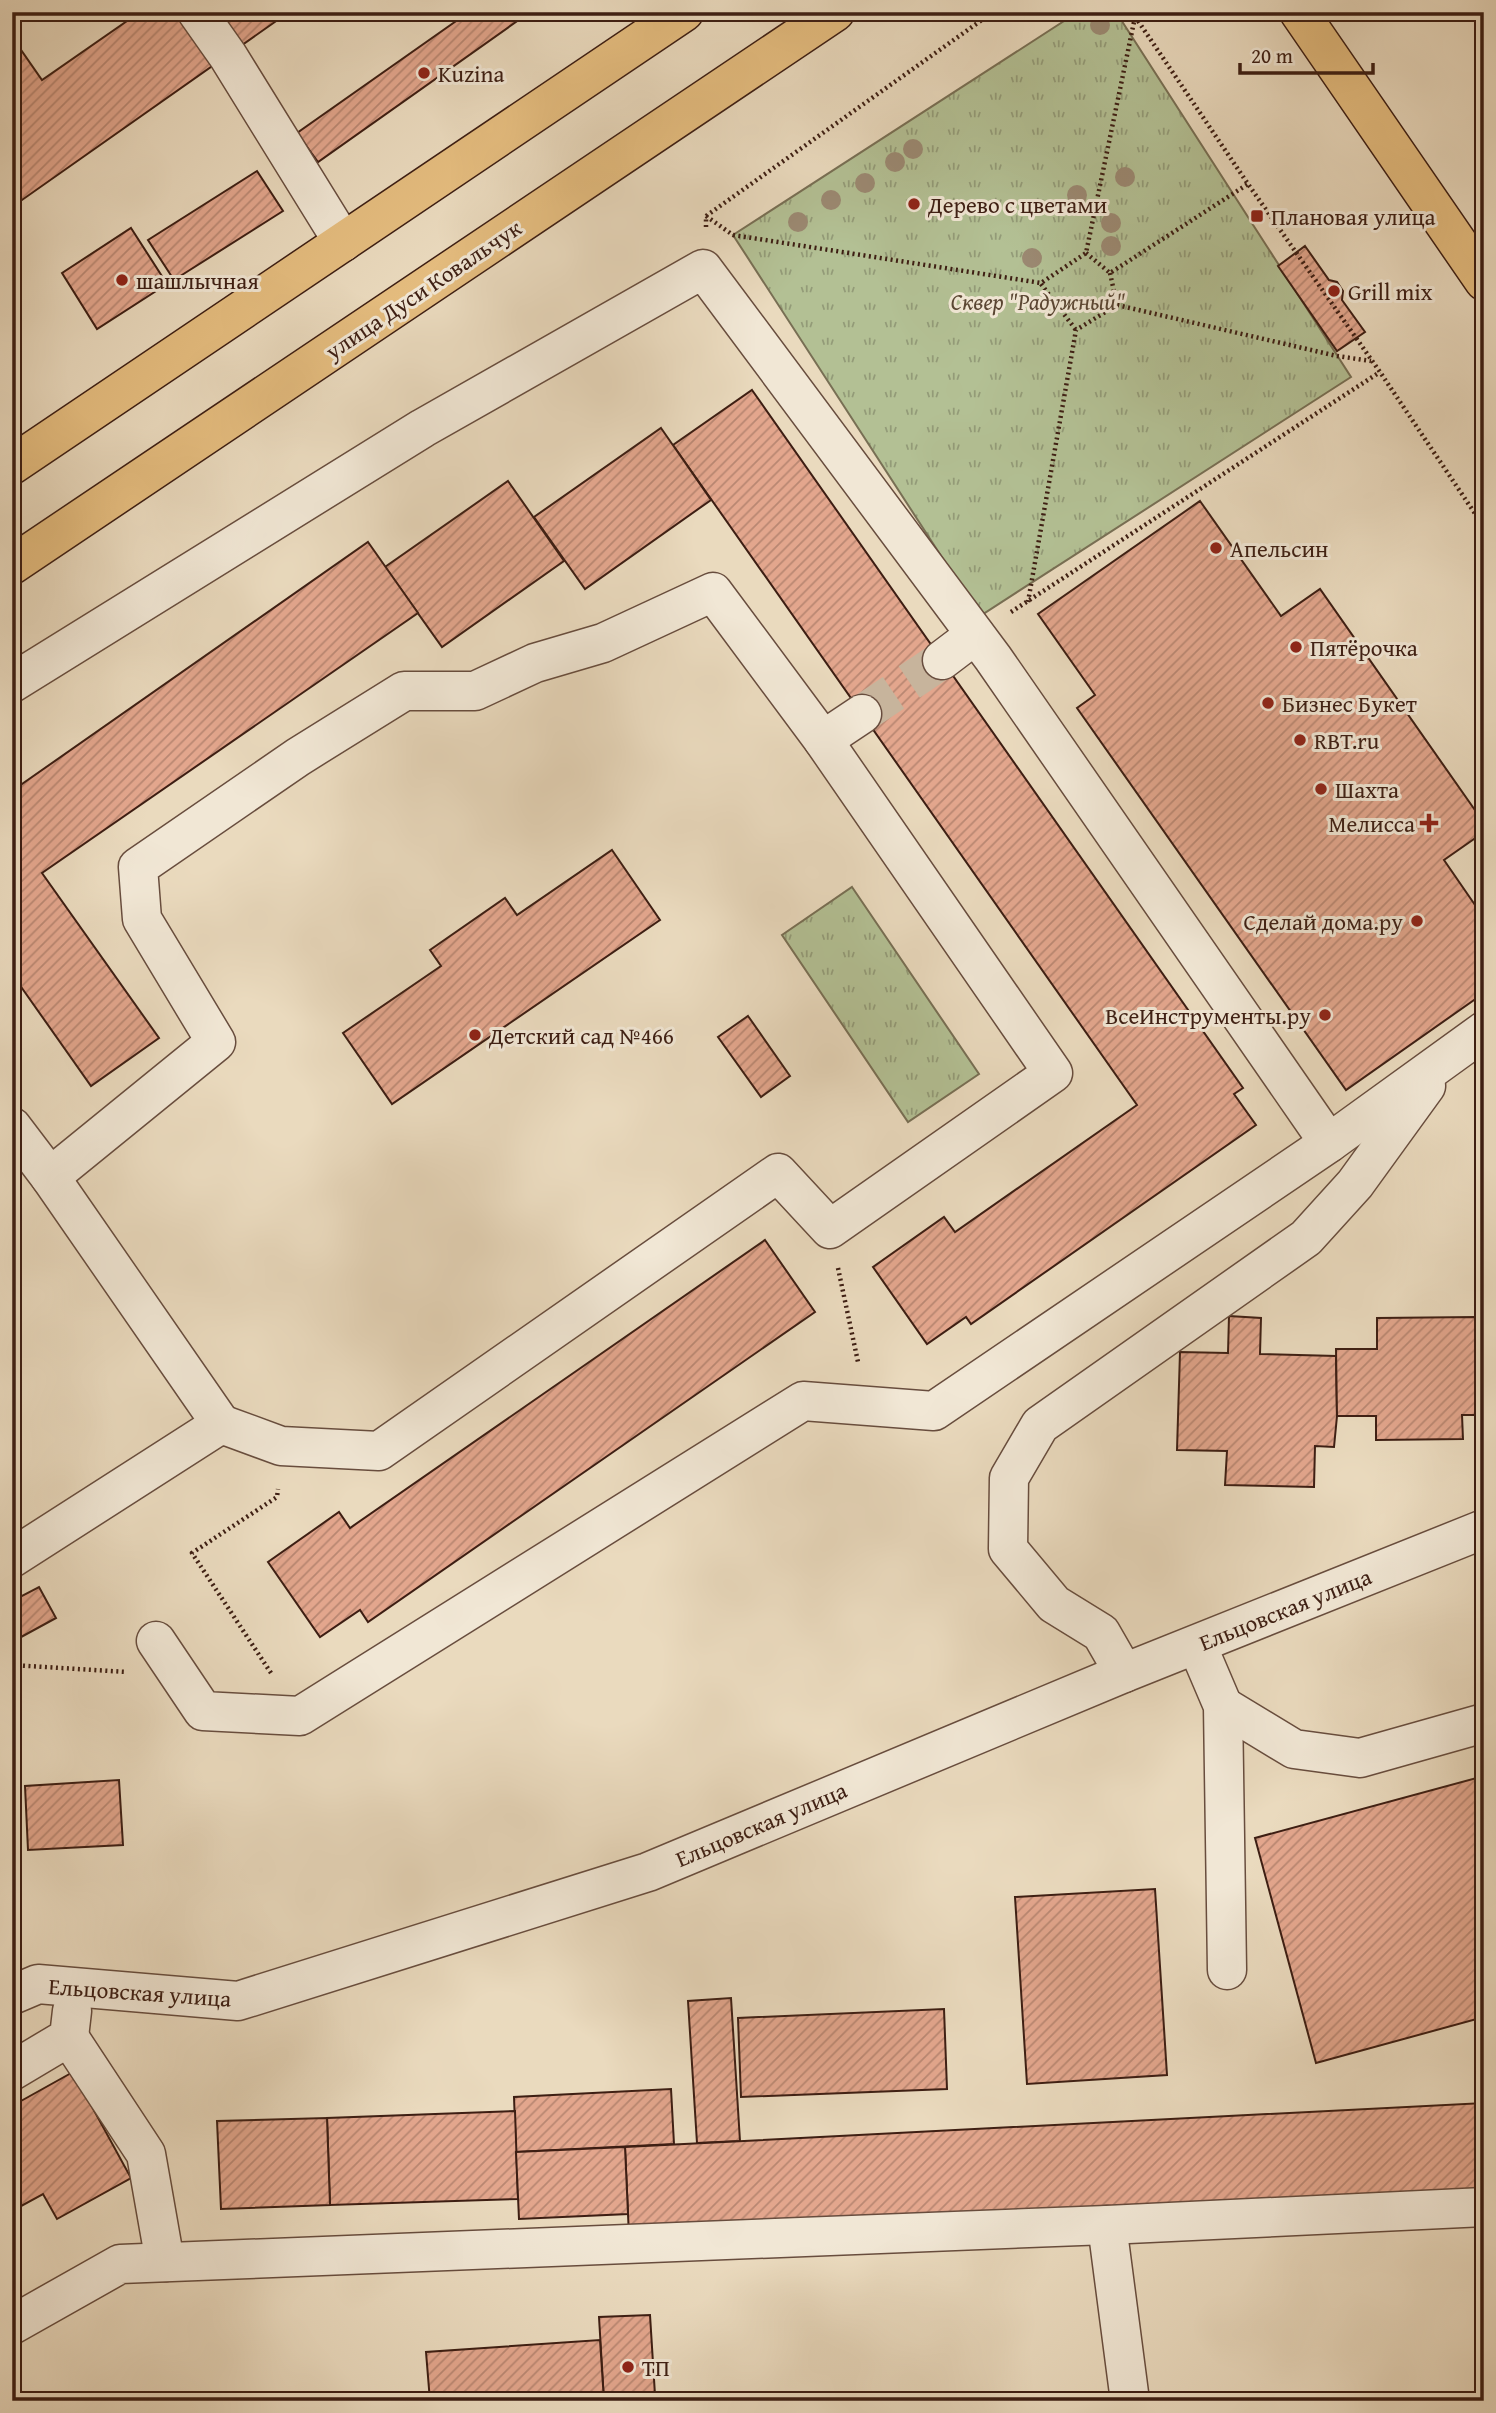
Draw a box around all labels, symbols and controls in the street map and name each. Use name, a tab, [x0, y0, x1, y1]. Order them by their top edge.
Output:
scale bar	[1240, 32, 1374, 76]
text: 20 m	[1251, 40, 1293, 71]
place label: Kuzina	[438, 57, 504, 90]
marker: Kuzina	[416, 65, 432, 81]
place label: Дерево с цветами	[927, 188, 1108, 221]
marker: Дерево с цветами	[906, 196, 922, 212]
place label: Плановая улица	[1271, 200, 1436, 233]
marker: Плановая улица	[1249, 208, 1265, 224]
street label: улица Дуси Ковальчук	[318, 211, 528, 368]
place label: шашлычная	[136, 264, 259, 297]
marker: шашлычная	[114, 272, 130, 288]
place label: Grill mix	[1348, 275, 1433, 308]
marker: Grill mix	[1326, 283, 1342, 299]
park label: Сквер "Радужный"	[951, 285, 1125, 318]
place label: Апельсин	[1230, 532, 1328, 565]
marker: Апельсин	[1208, 540, 1224, 556]
place label: Пятёрочка	[1310, 631, 1418, 664]
marker: Пятёрочка	[1288, 639, 1304, 655]
place label: Бизнес Букет	[1282, 687, 1417, 720]
marker: Бизнес Букет	[1260, 695, 1276, 711]
place label: RBT.ru	[1314, 724, 1380, 757]
marker: RBT.ru	[1292, 732, 1308, 748]
place label: Шахта	[1335, 773, 1399, 806]
marker: Шахта	[1313, 781, 1329, 797]
place label: Мелисса	[1328, 807, 1415, 840]
marker: Мелисса	[1421, 815, 1437, 831]
place label: Сделай дома.ру	[1244, 905, 1403, 938]
marker: Сделай дома.ру	[1409, 913, 1425, 929]
place label: ВсеИнструменты.ру	[1105, 999, 1311, 1032]
marker: ВсеИнструменты.ру	[1317, 1007, 1333, 1023]
place label: Детский сад №466	[488, 1019, 674, 1052]
marker: Детский сад №466	[467, 1027, 483, 1043]
street label: Ельцовская улица	[1194, 1559, 1376, 1659]
street label: Ельцовская улица	[670, 1773, 852, 1875]
street label: Ельцовская улица	[47, 1969, 233, 2015]
place label: ТП	[642, 2351, 670, 2384]
marker: ТП	[620, 2359, 636, 2375]

